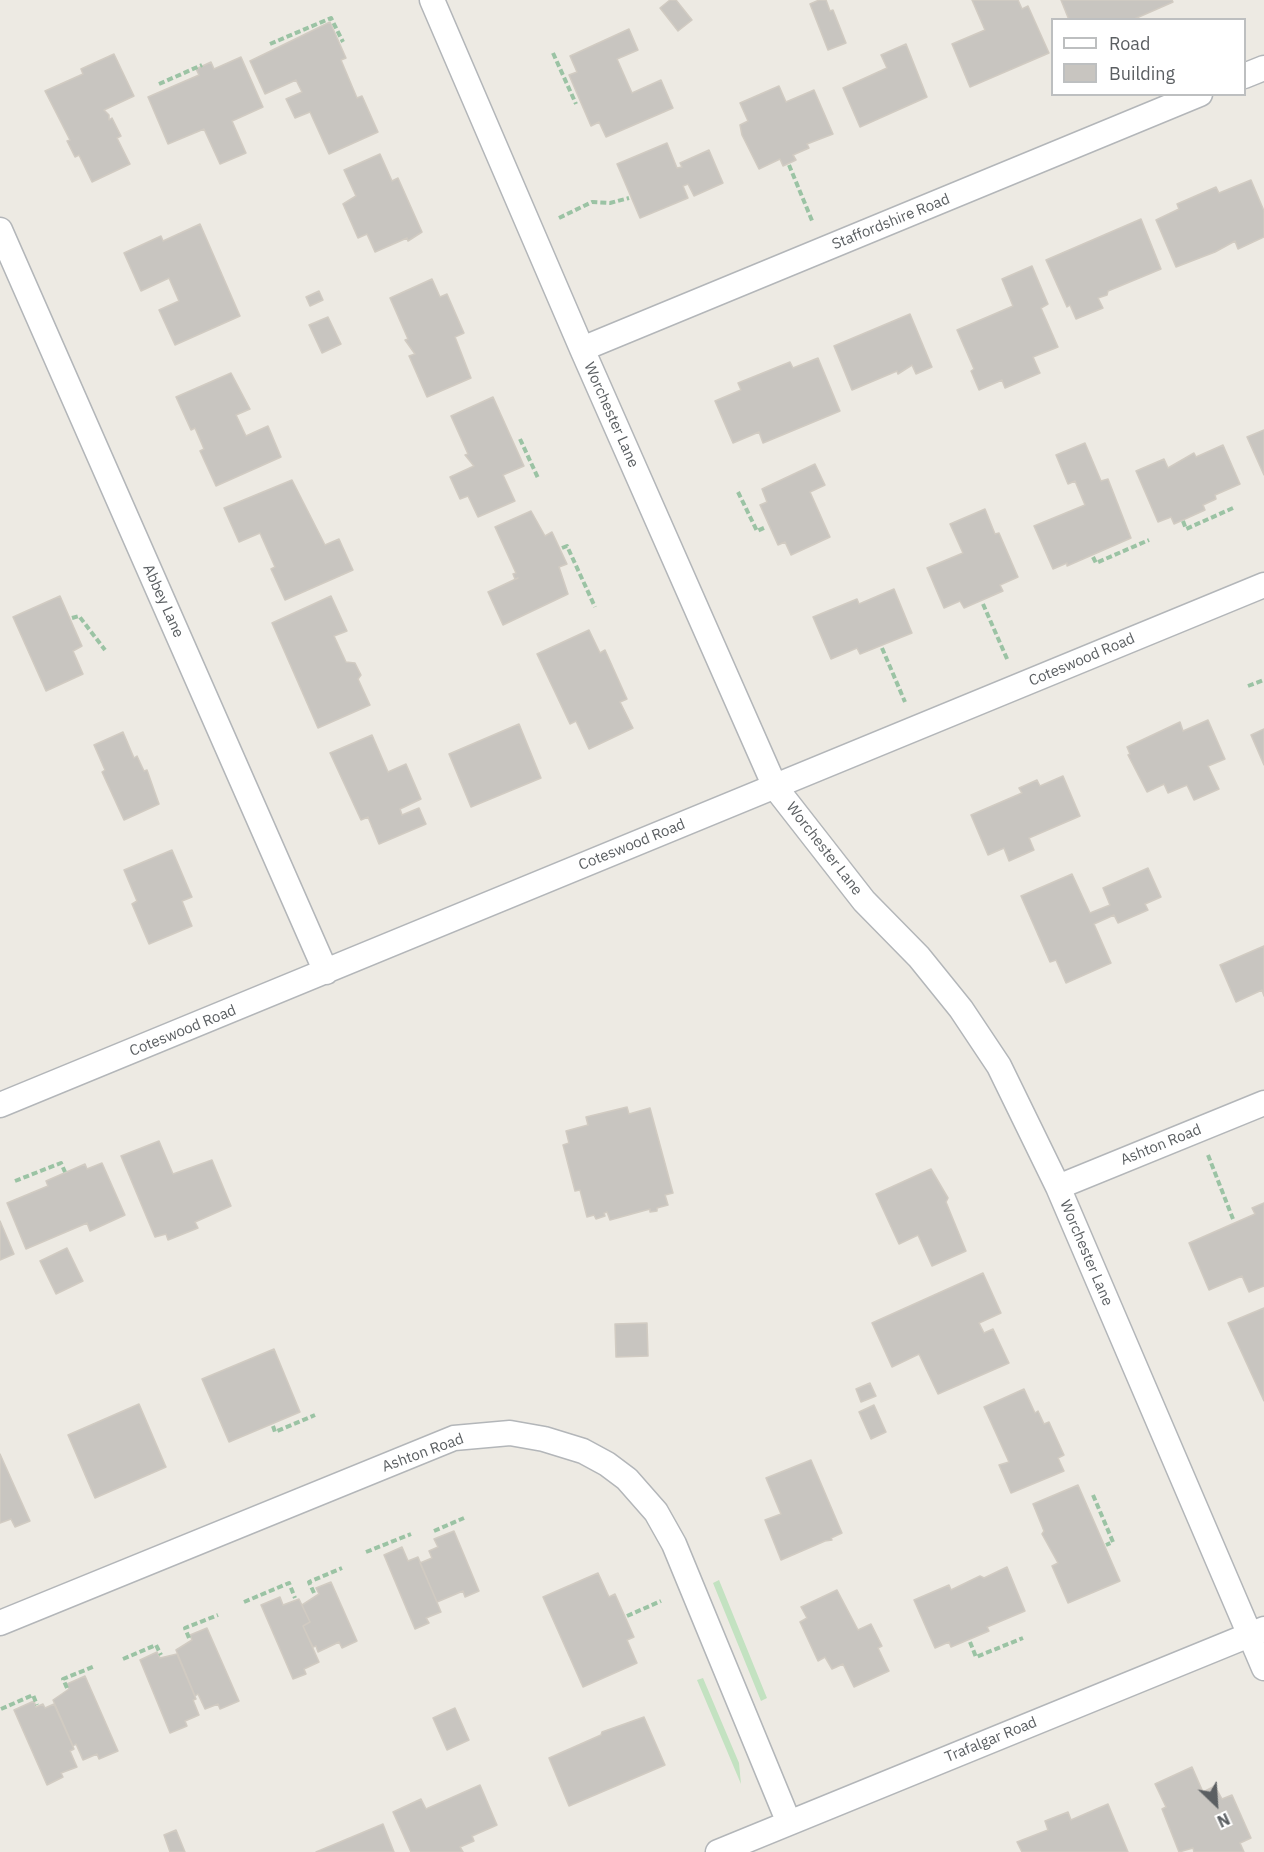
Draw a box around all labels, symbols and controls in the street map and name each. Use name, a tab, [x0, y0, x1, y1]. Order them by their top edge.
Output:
legend	[1051, 18, 1246, 96]
text: Road	[1109, 32, 1150, 55]
text: Building	[1109, 62, 1175, 85]
street label: Staffordshire Road	[829, 190, 953, 254]
street label: Worchester Lane	[580, 360, 642, 470]
street label: Abbey Lane	[139, 561, 187, 641]
street label: Coteswood Road	[1026, 630, 1138, 690]
street label: Worchester Lane	[782, 799, 866, 899]
street label: Coteswood Road	[576, 815, 688, 875]
street label: Coteswood Road	[127, 1001, 239, 1061]
street label: Ashton Road	[1118, 1121, 1204, 1169]
street label: Worchester Lane	[1056, 1197, 1116, 1309]
street label: Ashton Road	[380, 1430, 466, 1476]
street label: Trafalgar Road	[942, 1713, 1040, 1767]
north arrow	[1186, 1774, 1246, 1834]
text: N	[1214, 1809, 1233, 1832]

